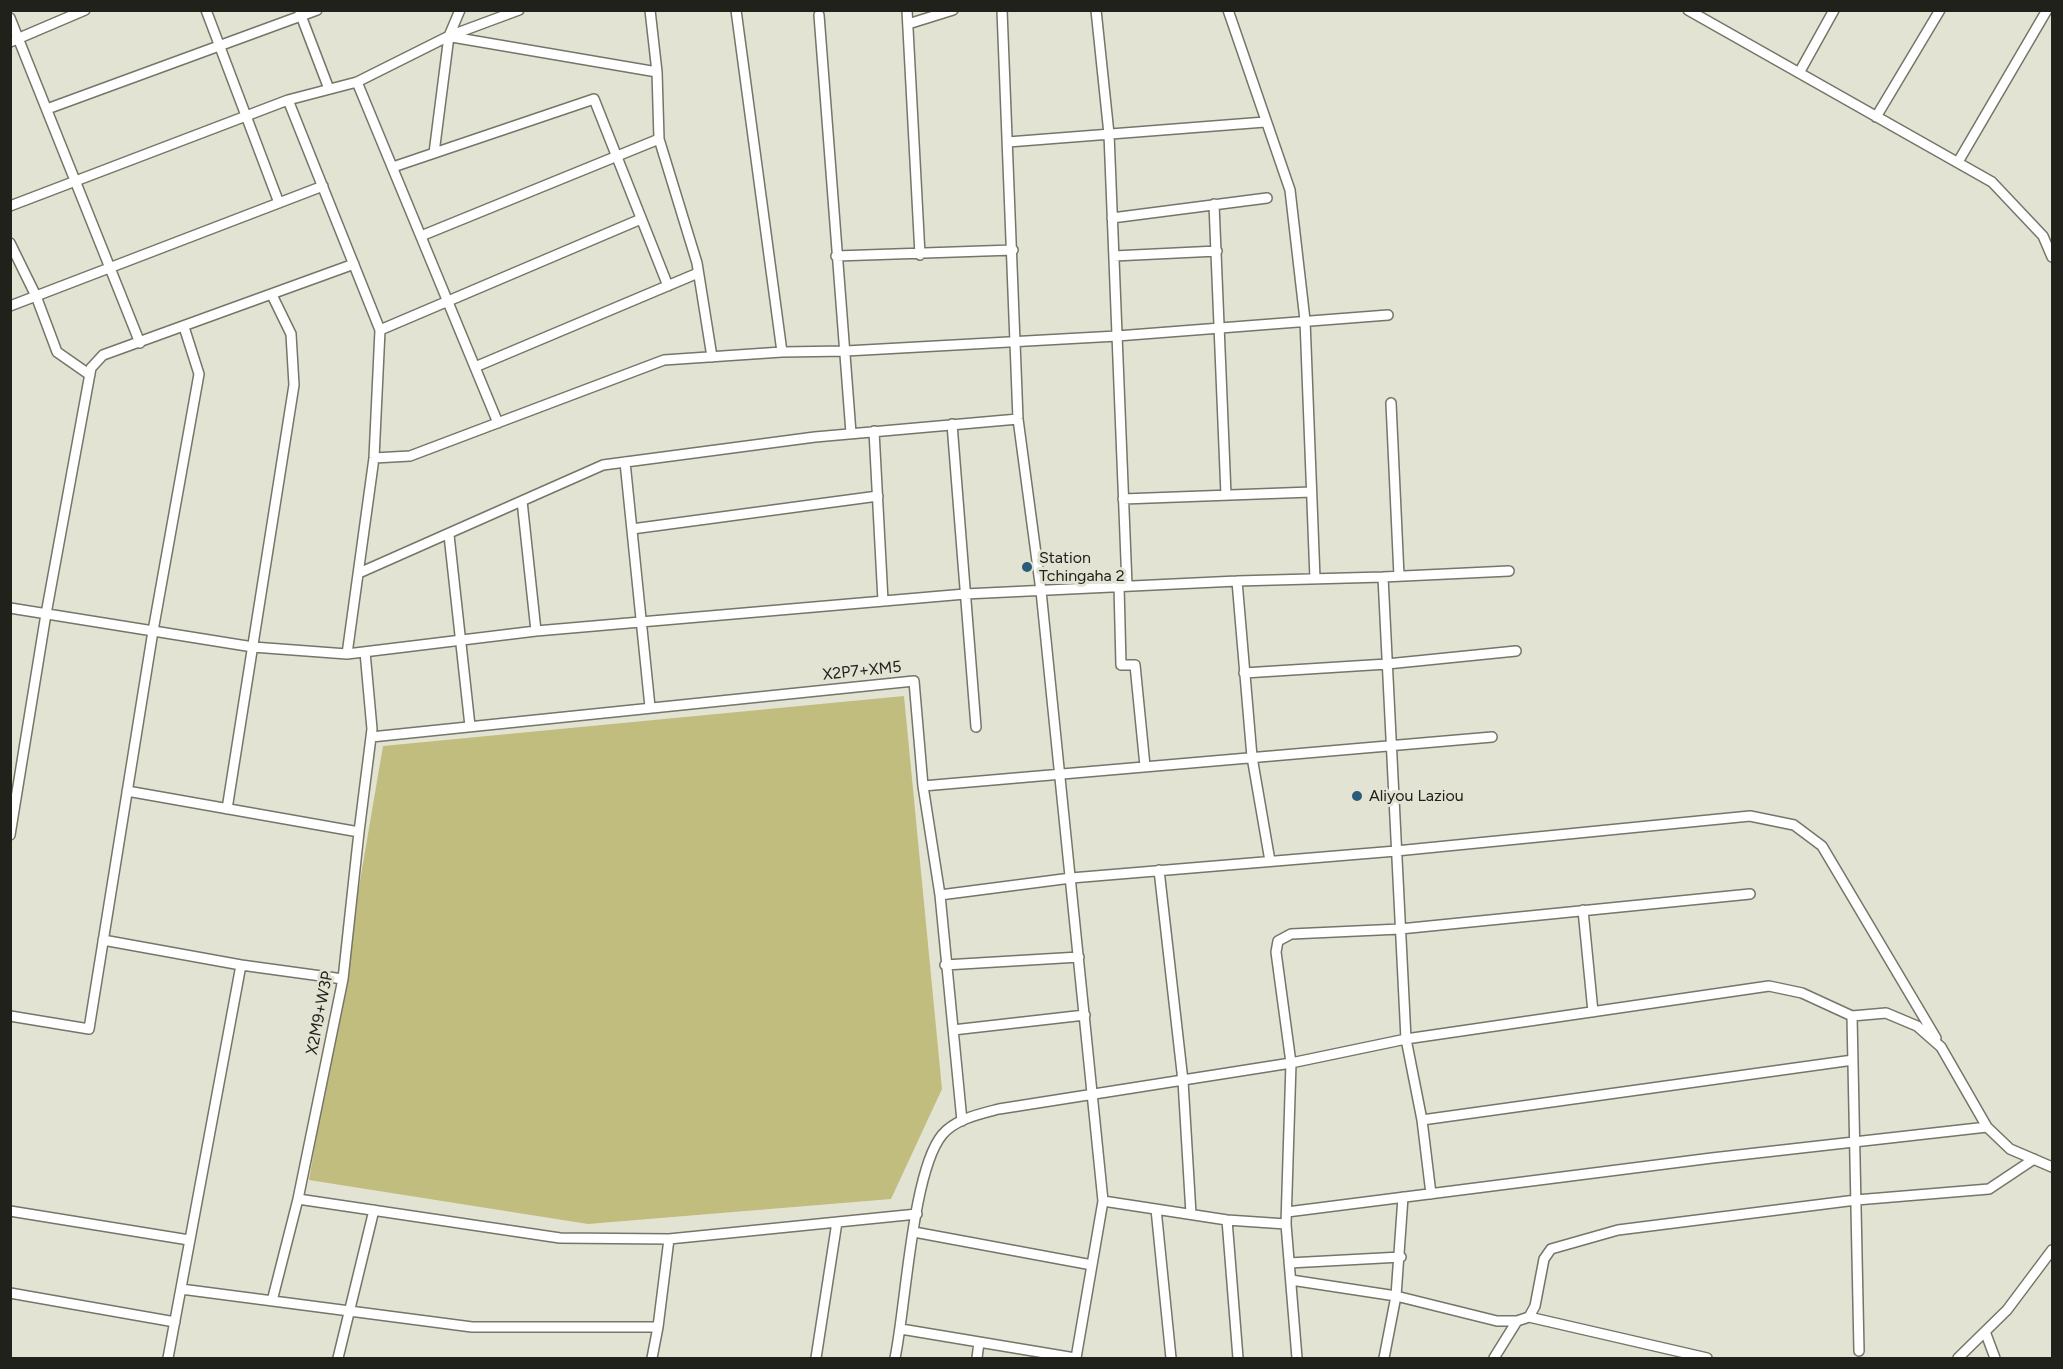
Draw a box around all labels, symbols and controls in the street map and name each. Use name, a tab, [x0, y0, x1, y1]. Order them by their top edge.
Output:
place label: Station Tchingaha 2	[1039, 548, 1125, 586]
marker: Station Tchingaha 2	[1020, 560, 1034, 574]
street label: X2P7+XM5	[822, 657, 902, 685]
place label: Aliyou Laziou	[1369, 786, 1464, 806]
marker: Aliyou Laziou	[1350, 789, 1364, 803]
street label: X2M9+W3P	[302, 970, 338, 1056]

